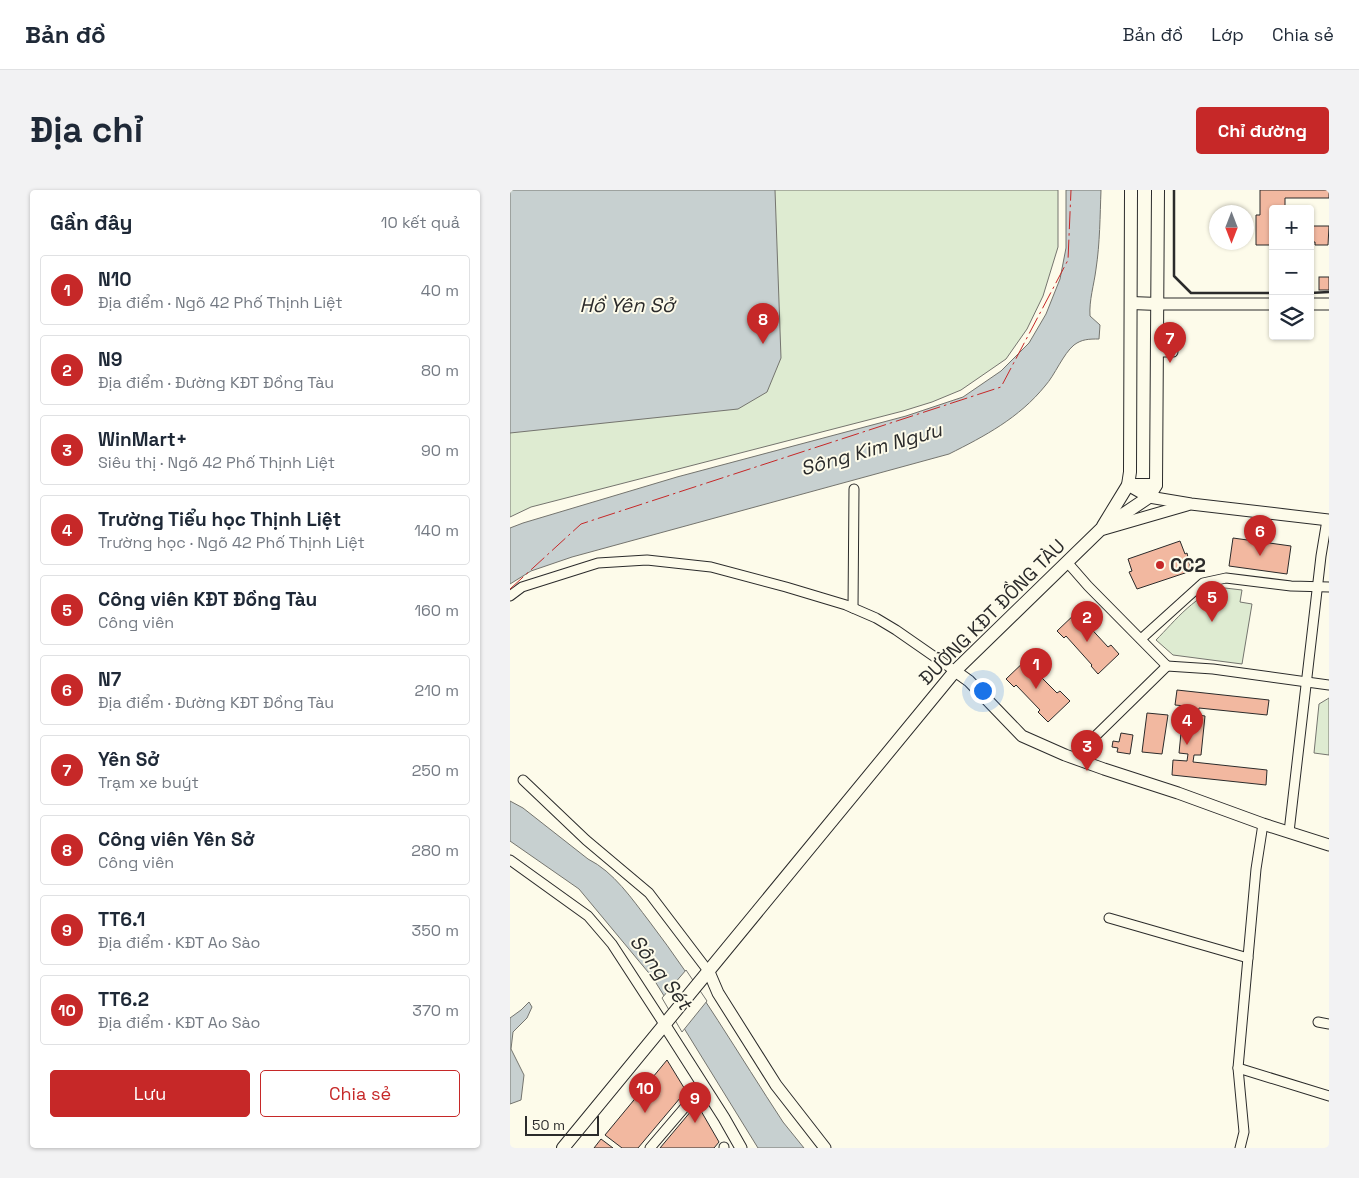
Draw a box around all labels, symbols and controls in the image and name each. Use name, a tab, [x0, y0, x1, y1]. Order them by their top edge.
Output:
text: Bản đồ	[25, 19, 106, 50]
text: Bản đồ	[1123, 23, 1183, 46]
text: Lớp	[1211, 23, 1244, 46]
text: Chia sẻ	[1272, 23, 1334, 46]
button: Chỉ đường	[1196, 107, 1329, 154]
text: Địa chỉ	[30, 108, 143, 152]
north arrow	[1209, 205, 1254, 250]
map controls	[1269, 205, 1314, 340]
button: +	[1269, 205, 1314, 250]
text: Gần đây	[50, 209, 133, 236]
text: 10 kết quả	[381, 212, 460, 233]
button: −	[1269, 250, 1314, 295]
text: N10	[98, 267, 132, 292]
text: 1	[63, 280, 71, 301]
text: 40 m	[421, 280, 459, 301]
text: Địa điểm · Ngõ 42 Phố Thịnh Liệt	[98, 292, 343, 313]
water label: Hồ Yên Sở	[580, 292, 677, 318]
button: layers	[1269, 295, 1314, 340]
pin: 8	[747, 303, 779, 344]
pin: 7	[1154, 322, 1186, 363]
text: N9	[98, 347, 122, 372]
text: 2	[62, 360, 72, 381]
text: 80 m	[421, 360, 459, 381]
text: Địa điểm · Đường KĐT Đồng Tàu	[98, 372, 334, 393]
water label: Sông Kim Ngưu	[797, 416, 946, 482]
text: WinMart+	[98, 427, 188, 452]
text: 3	[62, 440, 72, 461]
text: 90 m	[421, 440, 459, 461]
text: Siêu thị · Ngõ 42 Phố Thịnh Liệt	[98, 452, 335, 473]
text: Trường Tiểu học Thịnh Liệt	[98, 507, 341, 532]
pin: 6	[1244, 515, 1276, 556]
text: 4	[62, 520, 72, 541]
text: 140 m	[414, 520, 459, 541]
text: Trường học · Ngõ 42 Phố Thịnh Liệt	[98, 532, 365, 553]
street label: ĐƯỜNG KĐT ĐỒNG TÀU	[913, 533, 1070, 690]
place label: CC2	[1170, 553, 1206, 578]
marker: CC2	[1154, 559, 1166, 571]
pin: 5	[1196, 581, 1228, 622]
text: Công viên KĐT Đồng Tàu	[98, 587, 317, 612]
text: 5	[62, 600, 72, 621]
text: 160 m	[414, 600, 459, 621]
pin: 2	[1071, 601, 1103, 642]
text: Công viên	[98, 612, 174, 633]
pin: 1	[1020, 648, 1052, 689]
text: N7	[98, 667, 121, 692]
your location	[970, 678, 996, 704]
text: 6	[62, 680, 72, 701]
text: 210 m	[415, 680, 459, 701]
text: Địa điểm · Đường KĐT Đồng Tàu	[98, 692, 334, 713]
pin: 4	[1171, 704, 1203, 745]
pin: 3	[1071, 730, 1103, 771]
text: Yên Sở	[98, 747, 159, 772]
text: 7	[63, 760, 71, 781]
text: 250 m	[412, 760, 459, 781]
text: Trạm xe buýt	[98, 772, 199, 793]
text: Công viên Yên Sở	[98, 827, 255, 852]
text: 8	[62, 840, 72, 861]
text: 280 m	[411, 840, 459, 861]
text: Công viên	[98, 852, 174, 873]
text: TT6.1	[98, 907, 145, 932]
text: 9	[62, 920, 72, 941]
text: 350 m	[412, 920, 459, 941]
water label: Sông Sét	[624, 929, 699, 1016]
text: Địa điểm · KĐT Ao Sào	[98, 932, 260, 953]
text: TT6.2	[98, 987, 149, 1012]
text: 10	[58, 1000, 76, 1021]
text: 370 m	[412, 1000, 459, 1021]
text: Địa điểm · KĐT Ao Sào	[98, 1012, 260, 1033]
button: Lưu	[50, 1070, 250, 1117]
button: Chia sẻ	[260, 1070, 460, 1117]
pin: 10	[629, 1072, 661, 1113]
pin: 9	[679, 1082, 711, 1123]
scale bar	[525, 1113, 599, 1136]
text: 50 m	[532, 1116, 565, 1134]

